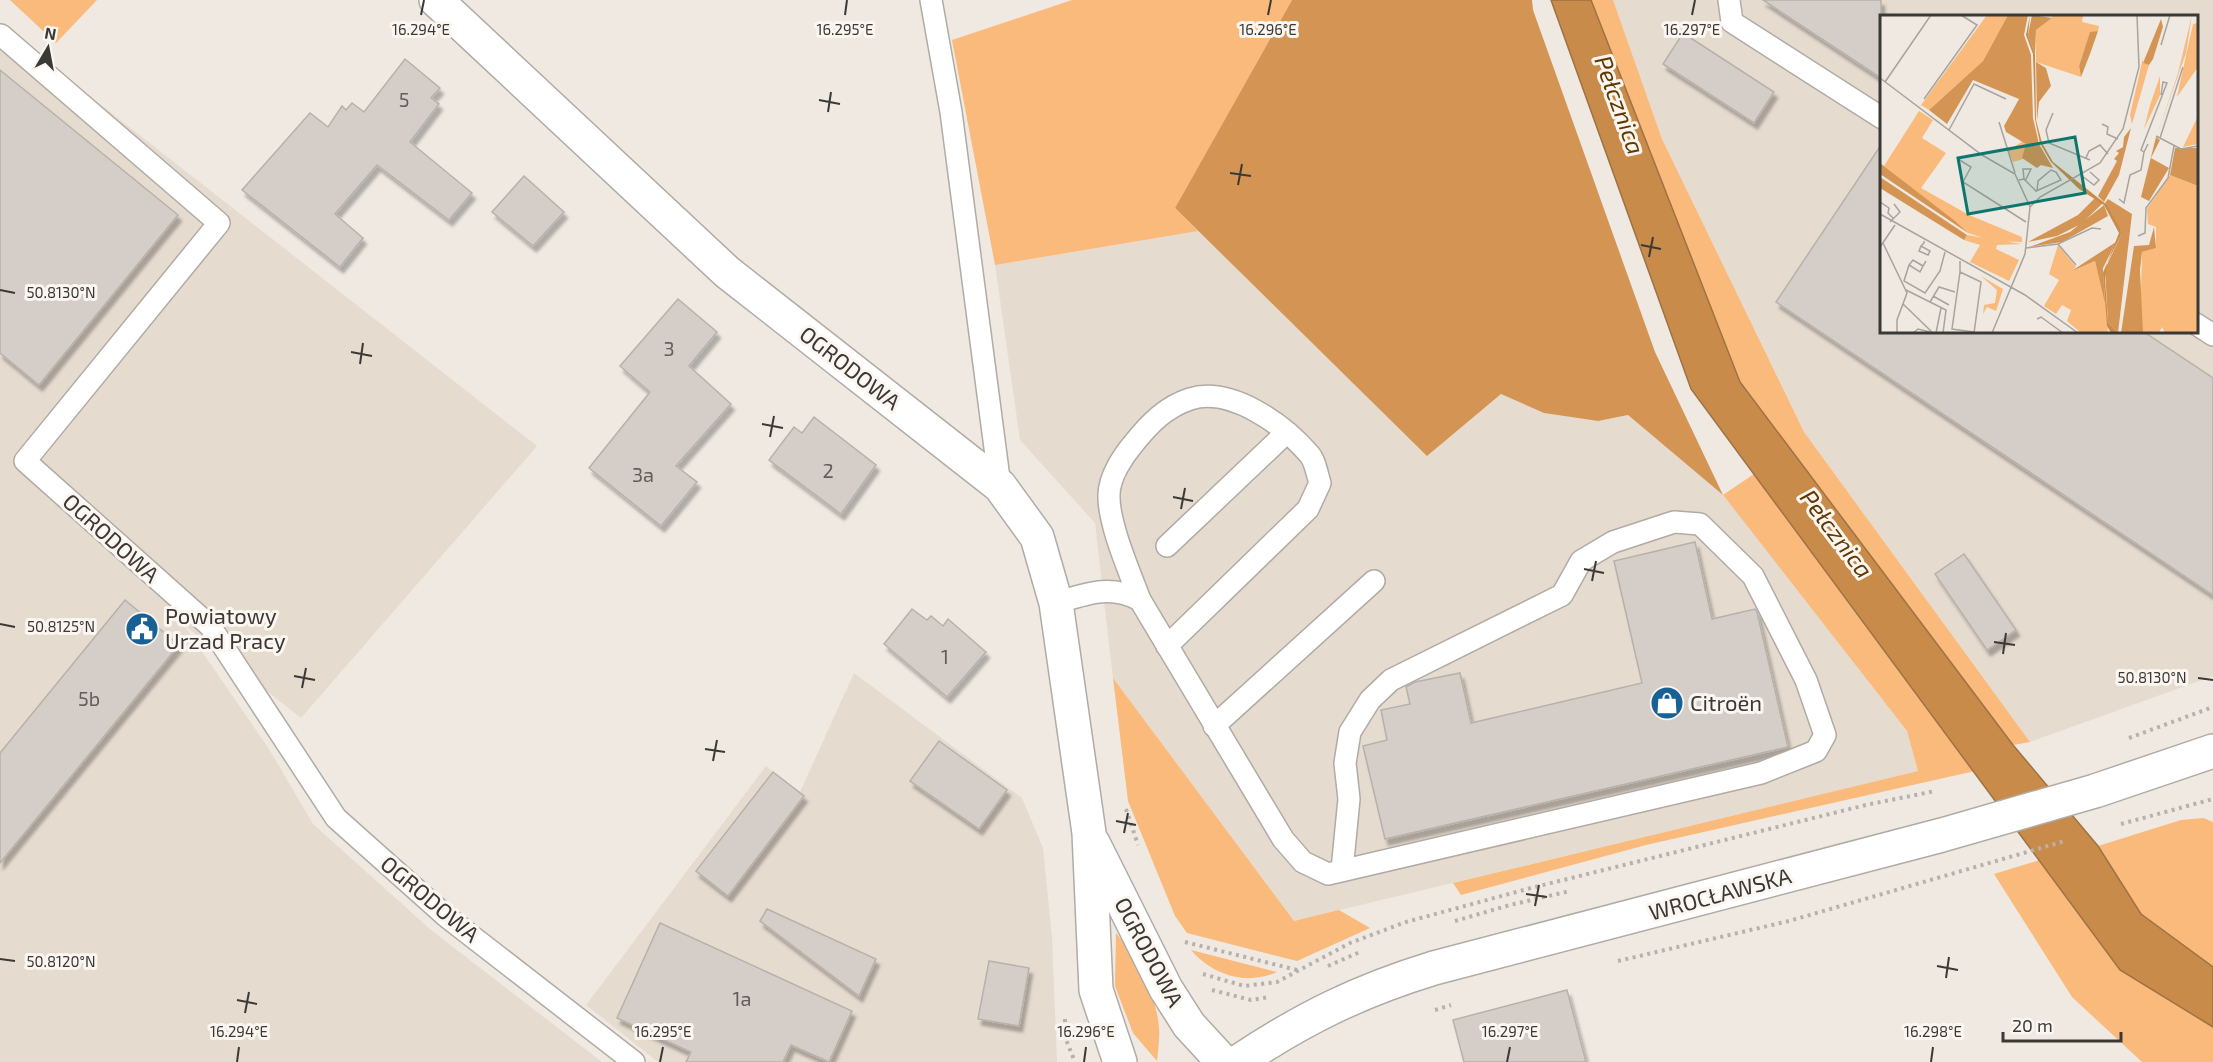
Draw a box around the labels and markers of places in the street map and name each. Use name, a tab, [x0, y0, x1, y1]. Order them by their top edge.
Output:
place label: Powiatowy Urzad Pracy	[165, 602, 286, 653]
public building icon: Powiatowy Urzad Pracy	[124, 611, 160, 647]
shop icon: Citroën	[1649, 685, 1685, 721]
place label: Citroën	[1690, 689, 1762, 715]

